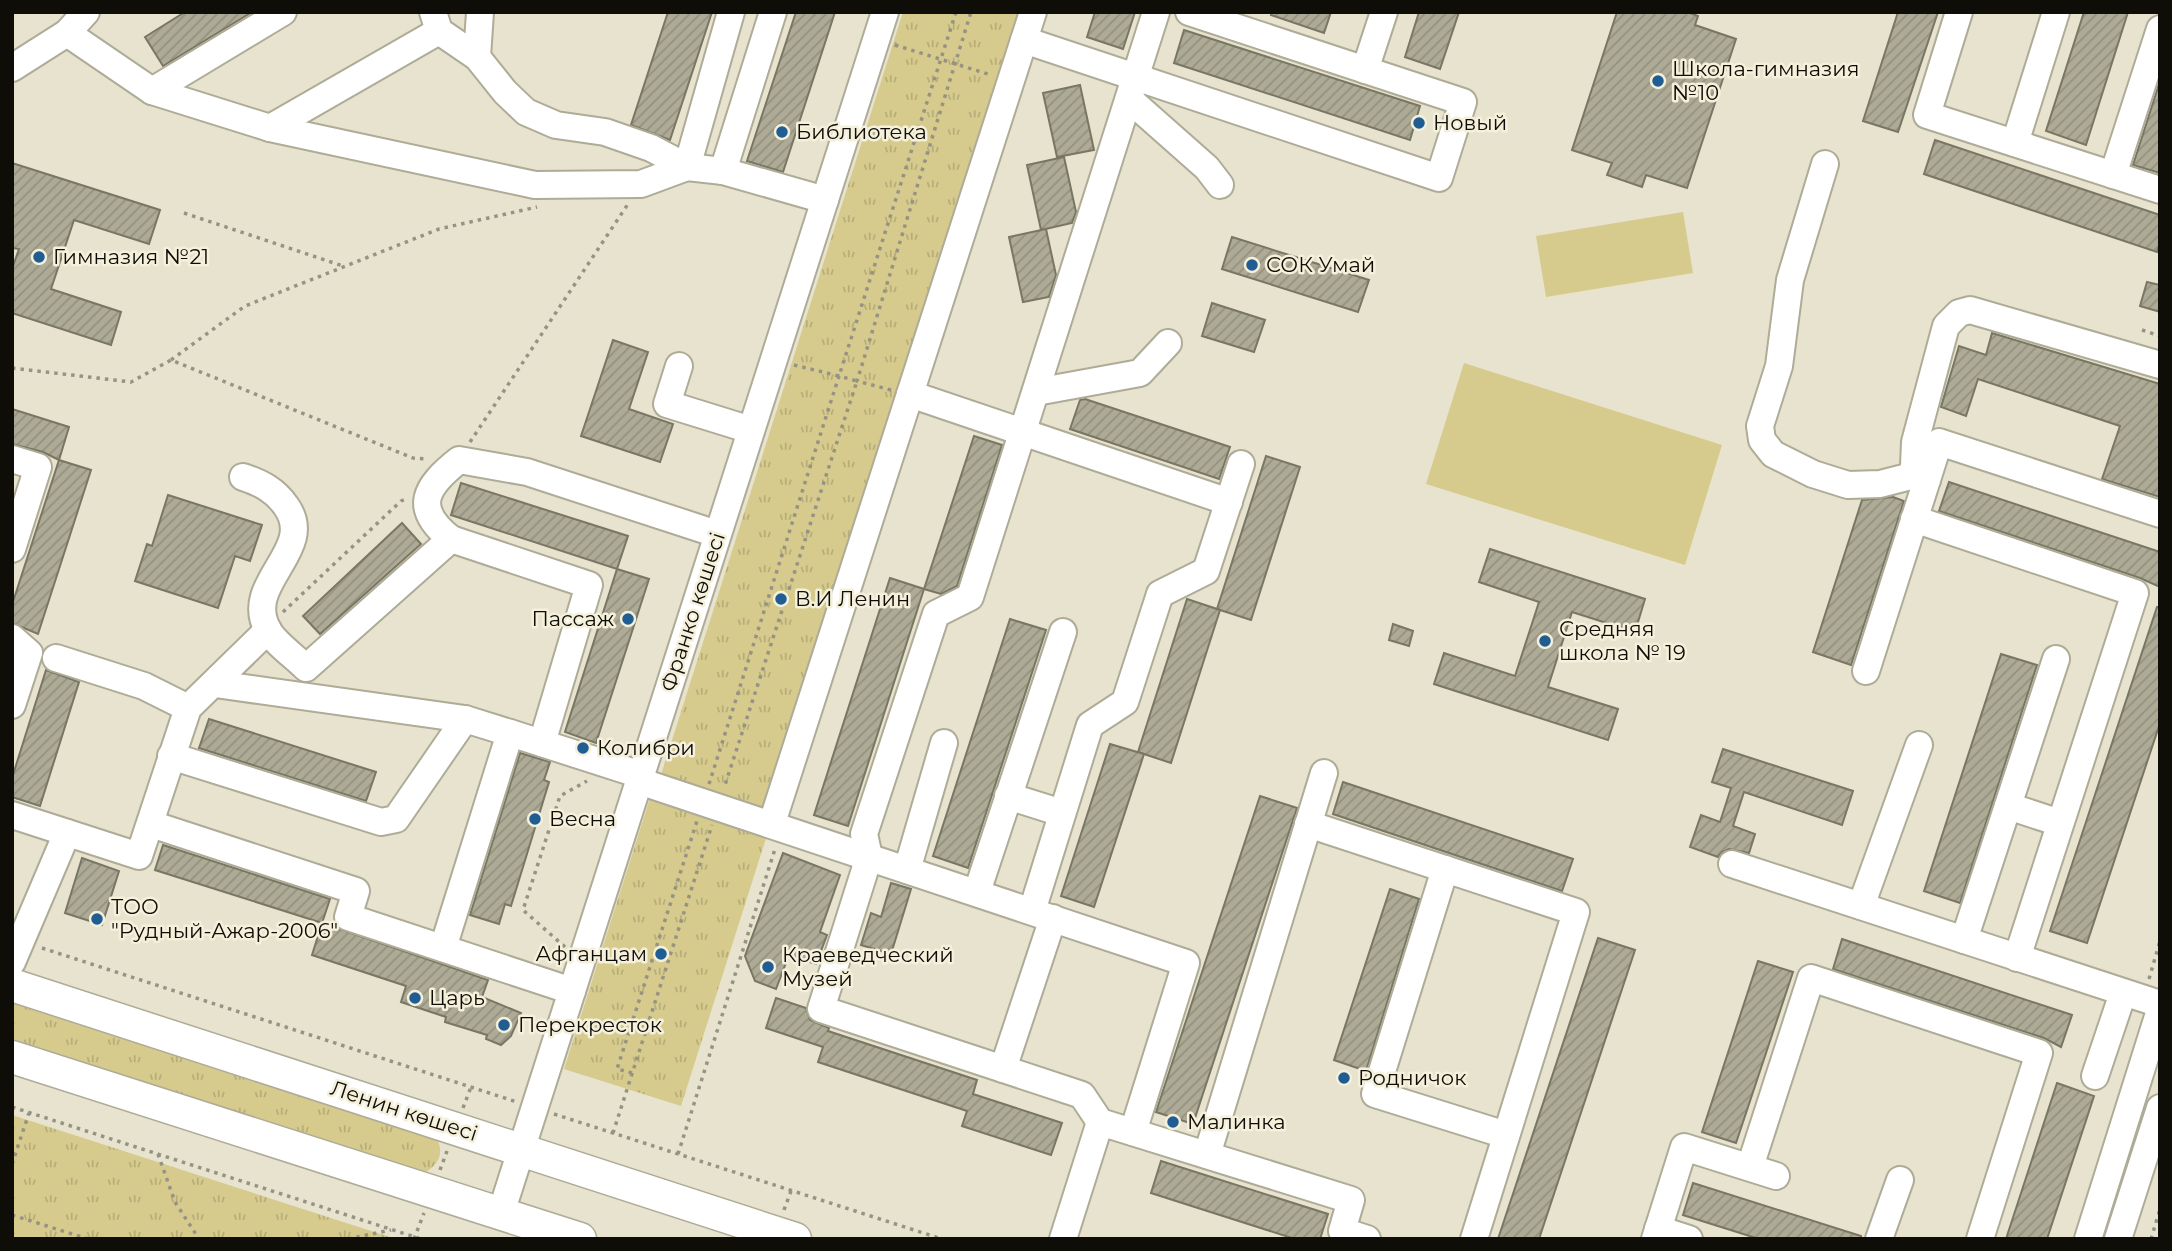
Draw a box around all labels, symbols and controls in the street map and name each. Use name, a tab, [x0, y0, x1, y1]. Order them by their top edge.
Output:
place label: Школа-гимназия №10	[1672, 56, 1859, 105]
marker: Школа-гимназия №10	[1650, 73, 1666, 89]
place label: Новый	[1433, 110, 1507, 135]
marker: Новый	[1411, 115, 1427, 131]
place label: Библиотека	[796, 119, 927, 144]
marker: Библиотека	[774, 124, 790, 140]
place label: Гимназия №21	[53, 244, 209, 269]
marker: Гимназия №21	[31, 249, 47, 265]
place label: СОК Умай	[1266, 252, 1375, 277]
marker: СОК Умай	[1244, 257, 1260, 273]
street label: Франко көшесі	[655, 529, 730, 695]
place label: В.И Ленин	[795, 586, 910, 611]
marker: В.И Ленин	[773, 591, 789, 607]
place label: Пассаж	[531, 606, 614, 631]
marker: Пассаж	[620, 611, 636, 627]
place label: Средняя школа № 19	[1559, 616, 1686, 665]
marker: Средняя школа № 19	[1537, 633, 1553, 649]
place label: Колибри	[597, 735, 695, 760]
marker: Колибри	[575, 740, 591, 756]
place label: Весна	[549, 806, 616, 831]
marker: Весна	[527, 811, 543, 827]
place label: ТОО "Рудный-Ажар-2006"	[111, 894, 338, 943]
marker: ТОО "Рудный-Ажар-2006"	[89, 911, 105, 927]
place label: Афганцам	[535, 941, 647, 966]
place label: Краеведческий Музей	[782, 942, 954, 991]
marker: Афганцам	[653, 946, 669, 962]
marker: Краеведческий Музей	[760, 959, 776, 975]
place label: Царь	[429, 985, 485, 1010]
marker: Царь	[407, 990, 423, 1006]
place label: Перекресток	[518, 1012, 662, 1037]
marker: Перекресток	[496, 1017, 512, 1033]
place label: Родничок	[1358, 1065, 1466, 1090]
marker: Родничок	[1336, 1070, 1352, 1086]
street label: Ленин көшесі	[328, 1075, 481, 1146]
place label: Малинка	[1187, 1109, 1286, 1134]
marker: Малинка	[1165, 1114, 1181, 1130]

